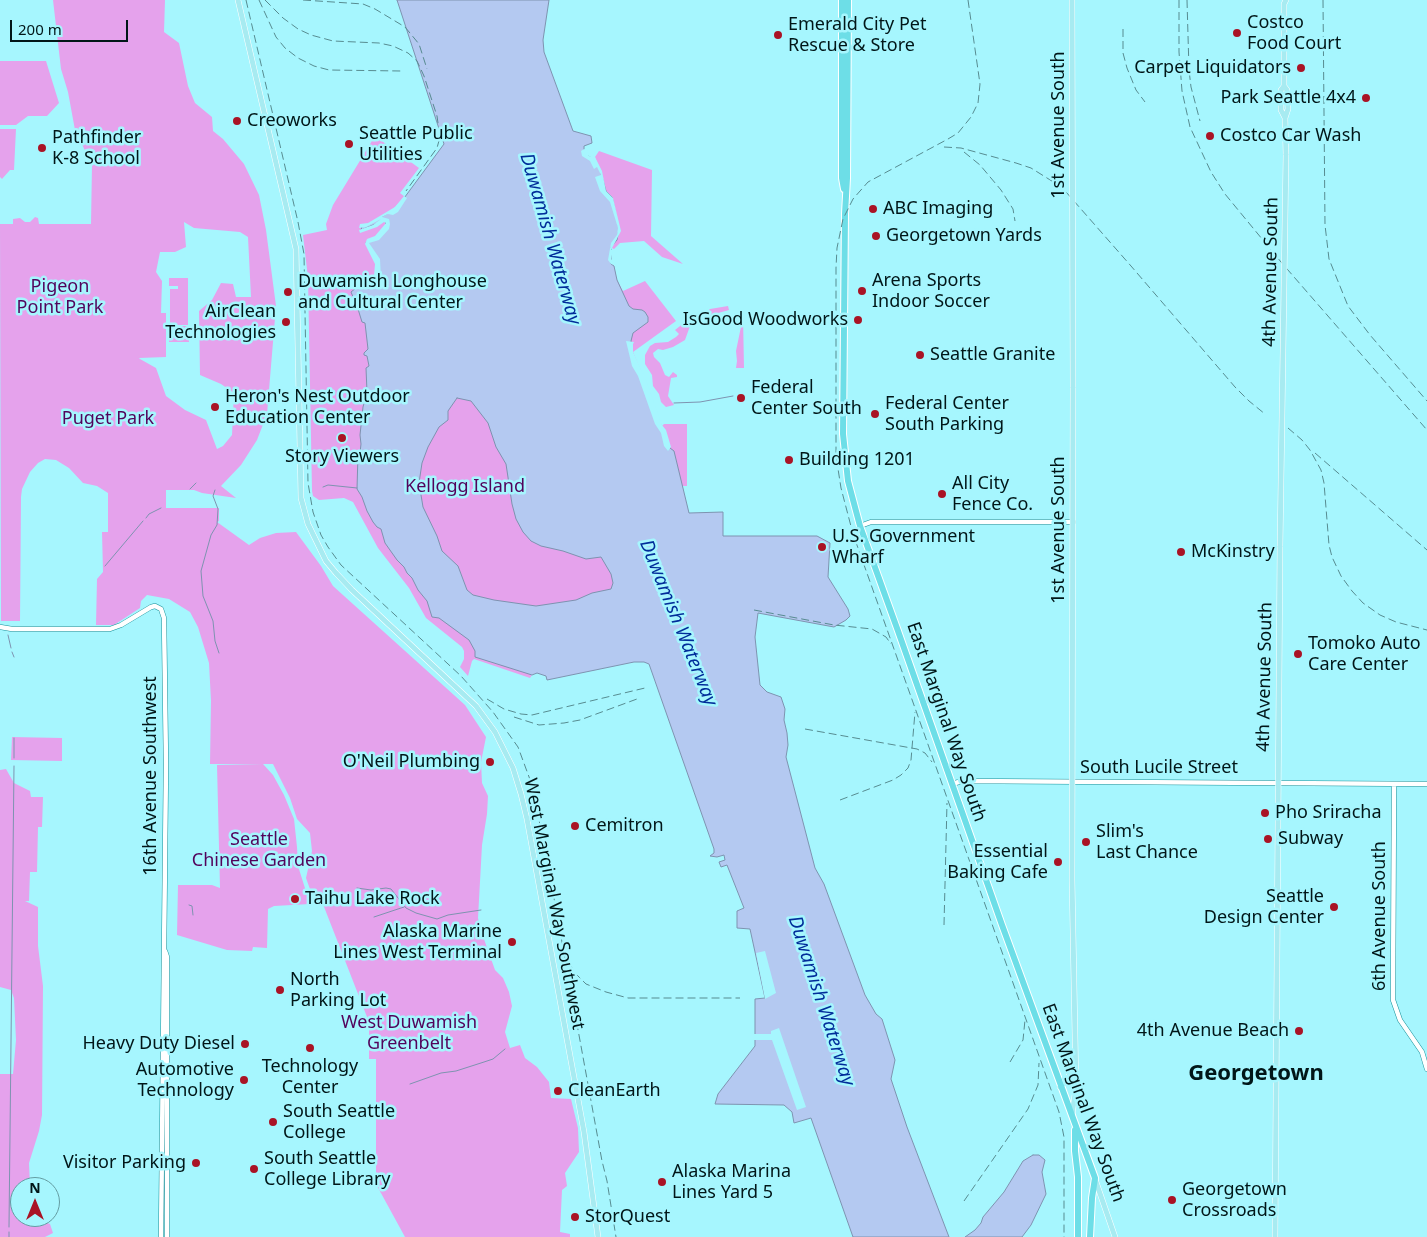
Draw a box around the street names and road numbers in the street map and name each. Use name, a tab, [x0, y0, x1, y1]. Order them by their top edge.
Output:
street label: 1st Avenue South	[1048, 51, 1070, 199]
street label: 4th Avenue South	[1259, 197, 1283, 347]
street label: 1st Avenue South	[1048, 456, 1070, 604]
street label: 4th Avenue South	[1253, 602, 1277, 752]
street label: East Marginal Way South	[902, 619, 990, 825]
street label: 16th Avenue Southwest	[140, 676, 162, 876]
street label: South Lucile Street	[1080, 757, 1238, 779]
street label: West Marginal Way Southwest	[519, 777, 589, 1031]
street label: 6th Avenue South	[1369, 841, 1391, 991]
street label: East Marginal Way South	[1037, 1001, 1129, 1205]

